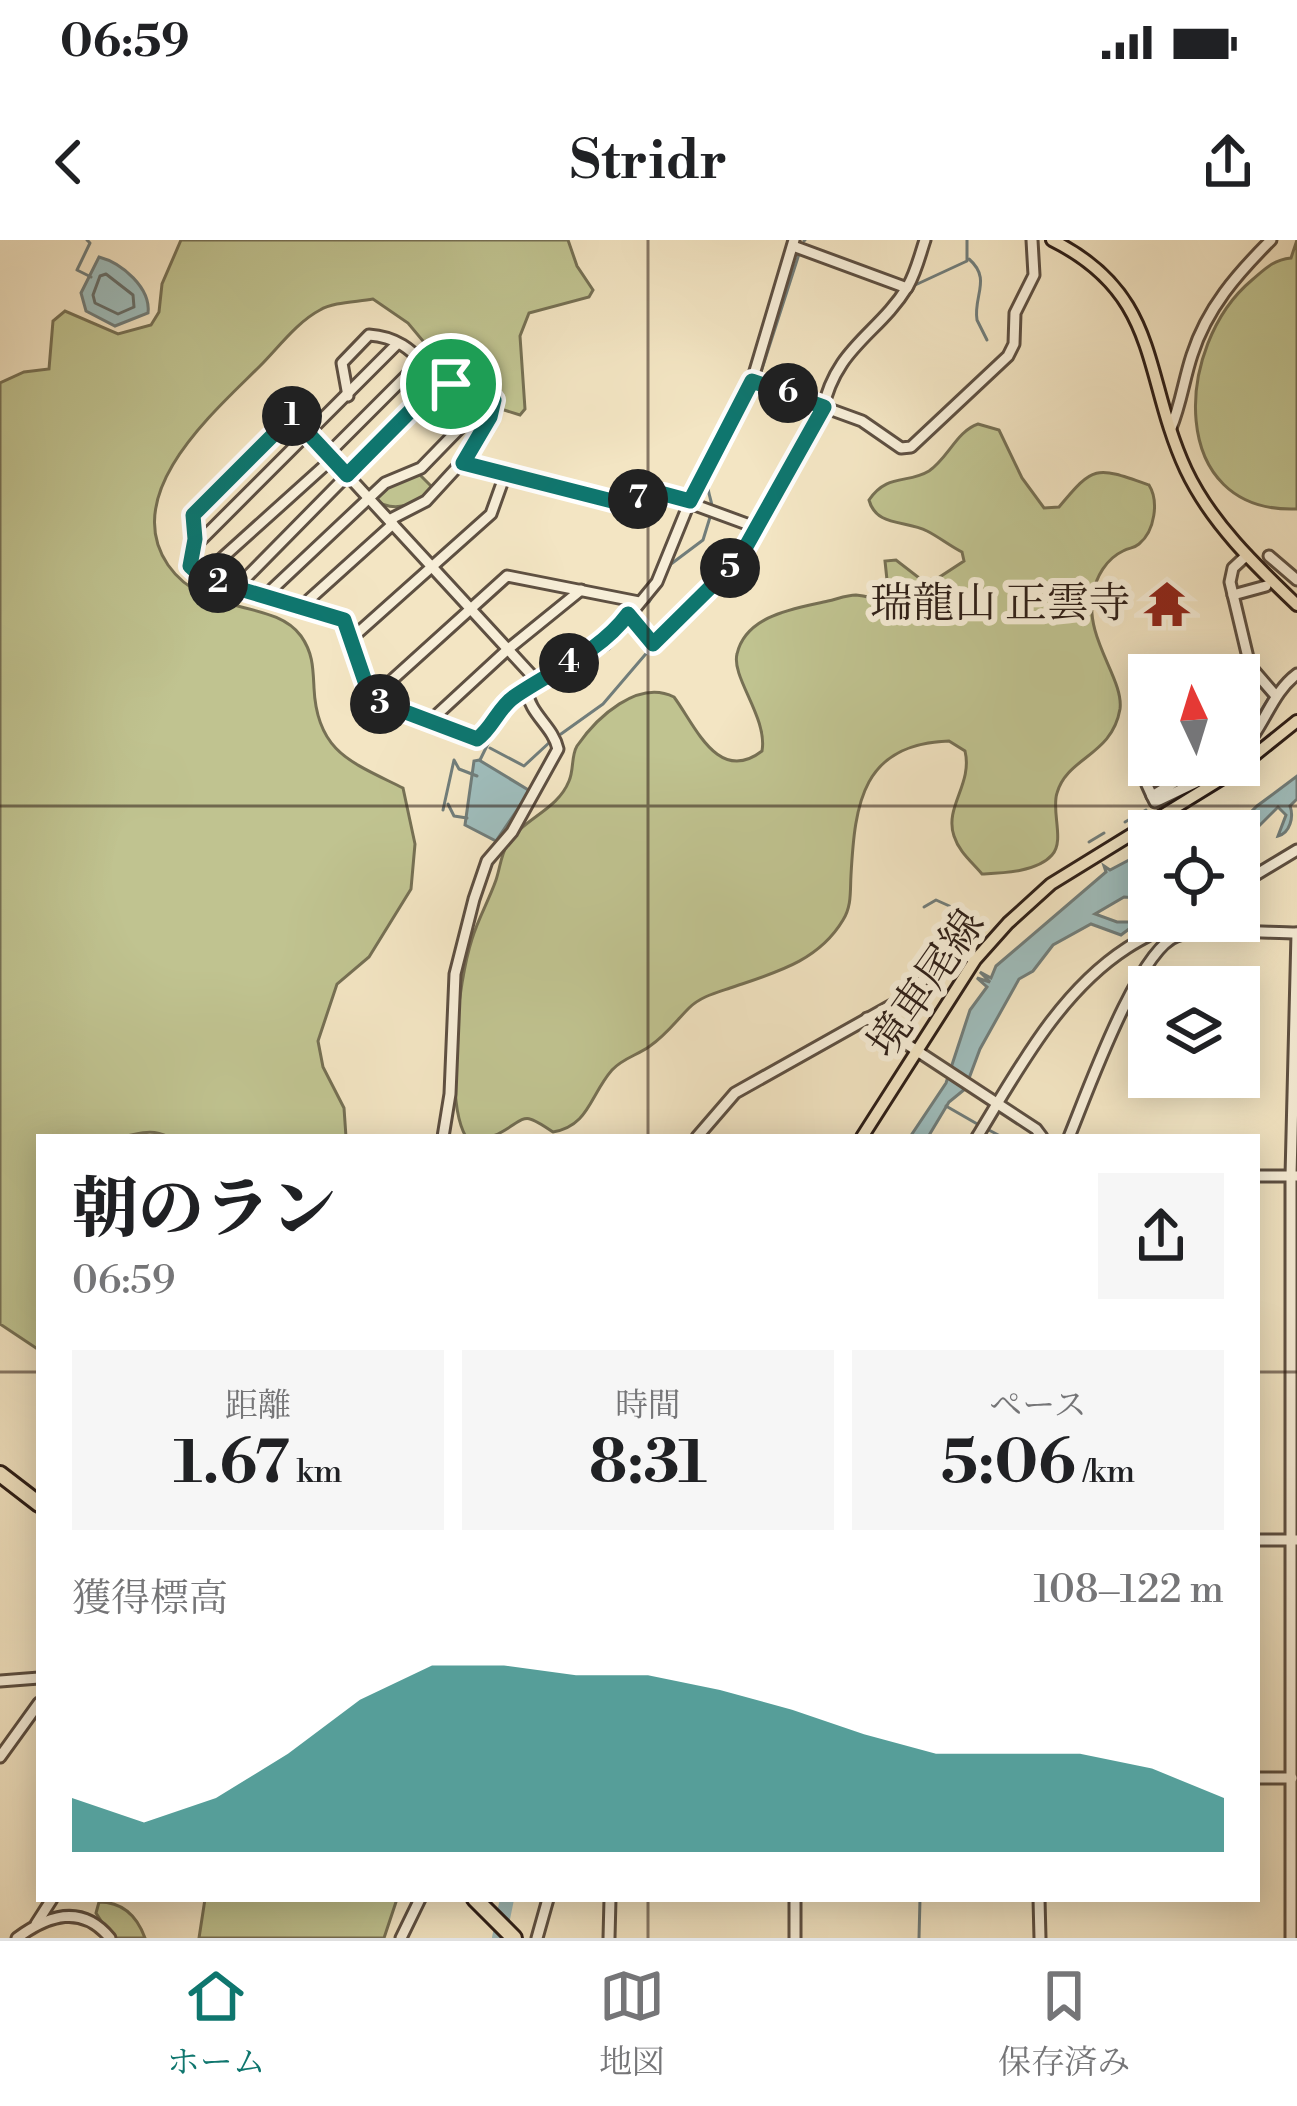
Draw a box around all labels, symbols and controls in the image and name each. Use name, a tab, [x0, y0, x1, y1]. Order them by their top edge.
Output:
text: 06:59	[60, 14, 190, 71]
text: Stridr	[570, 128, 727, 196]
icon: back	[36, 129, 102, 195]
icon: share	[1195, 129, 1261, 195]
pin	[400, 333, 502, 435]
icon: arrive	[418, 351, 484, 417]
pin: 6	[758, 363, 818, 423]
text: 6	[778, 372, 798, 413]
pin: 1	[262, 386, 322, 446]
text: 1	[284, 395, 300, 436]
pin: 7	[608, 469, 668, 529]
text: 7	[628, 478, 648, 519]
pin: 5	[700, 538, 760, 598]
text: 5	[720, 547, 740, 588]
pin: 2	[188, 553, 248, 613]
text: 2	[208, 562, 228, 603]
place label: 瑞龍山 正雲寺	[870, 578, 1131, 631]
temple icon: 瑞龍山 正雲寺	[1142, 579, 1192, 629]
pin: 4	[539, 633, 599, 693]
text: 4	[558, 642, 580, 683]
north arrow	[1128, 654, 1260, 786]
map controls	[1128, 654, 1260, 1098]
pin: 3	[350, 674, 410, 734]
text: 3	[370, 683, 390, 724]
button: locate	[1128, 810, 1260, 942]
street label: 境車尾線	[857, 900, 997, 1068]
button: layers	[1128, 966, 1260, 1098]
text: 朝のラン	[72, 1170, 336, 1253]
button: share	[1098, 1173, 1224, 1299]
text: 06:59	[72, 1257, 175, 1306]
text: 距離	[225, 1386, 291, 1427]
text: 時間	[615, 1386, 681, 1427]
text: ペース	[989, 1386, 1087, 1427]
text: 1.67	[174, 1427, 290, 1502]
text: 8:31	[589, 1427, 707, 1502]
text: 5:06	[941, 1427, 1076, 1502]
text: km	[290, 1452, 342, 1493]
text: /km	[1076, 1452, 1135, 1493]
text: 108–122 m	[1033, 1566, 1224, 1615]
text: 獲得標高	[72, 1575, 228, 1624]
tab: ホーム	[167, 1963, 266, 2084]
tab: 地図	[599, 1963, 665, 2084]
tab: 保存済み	[998, 1963, 1130, 2084]

